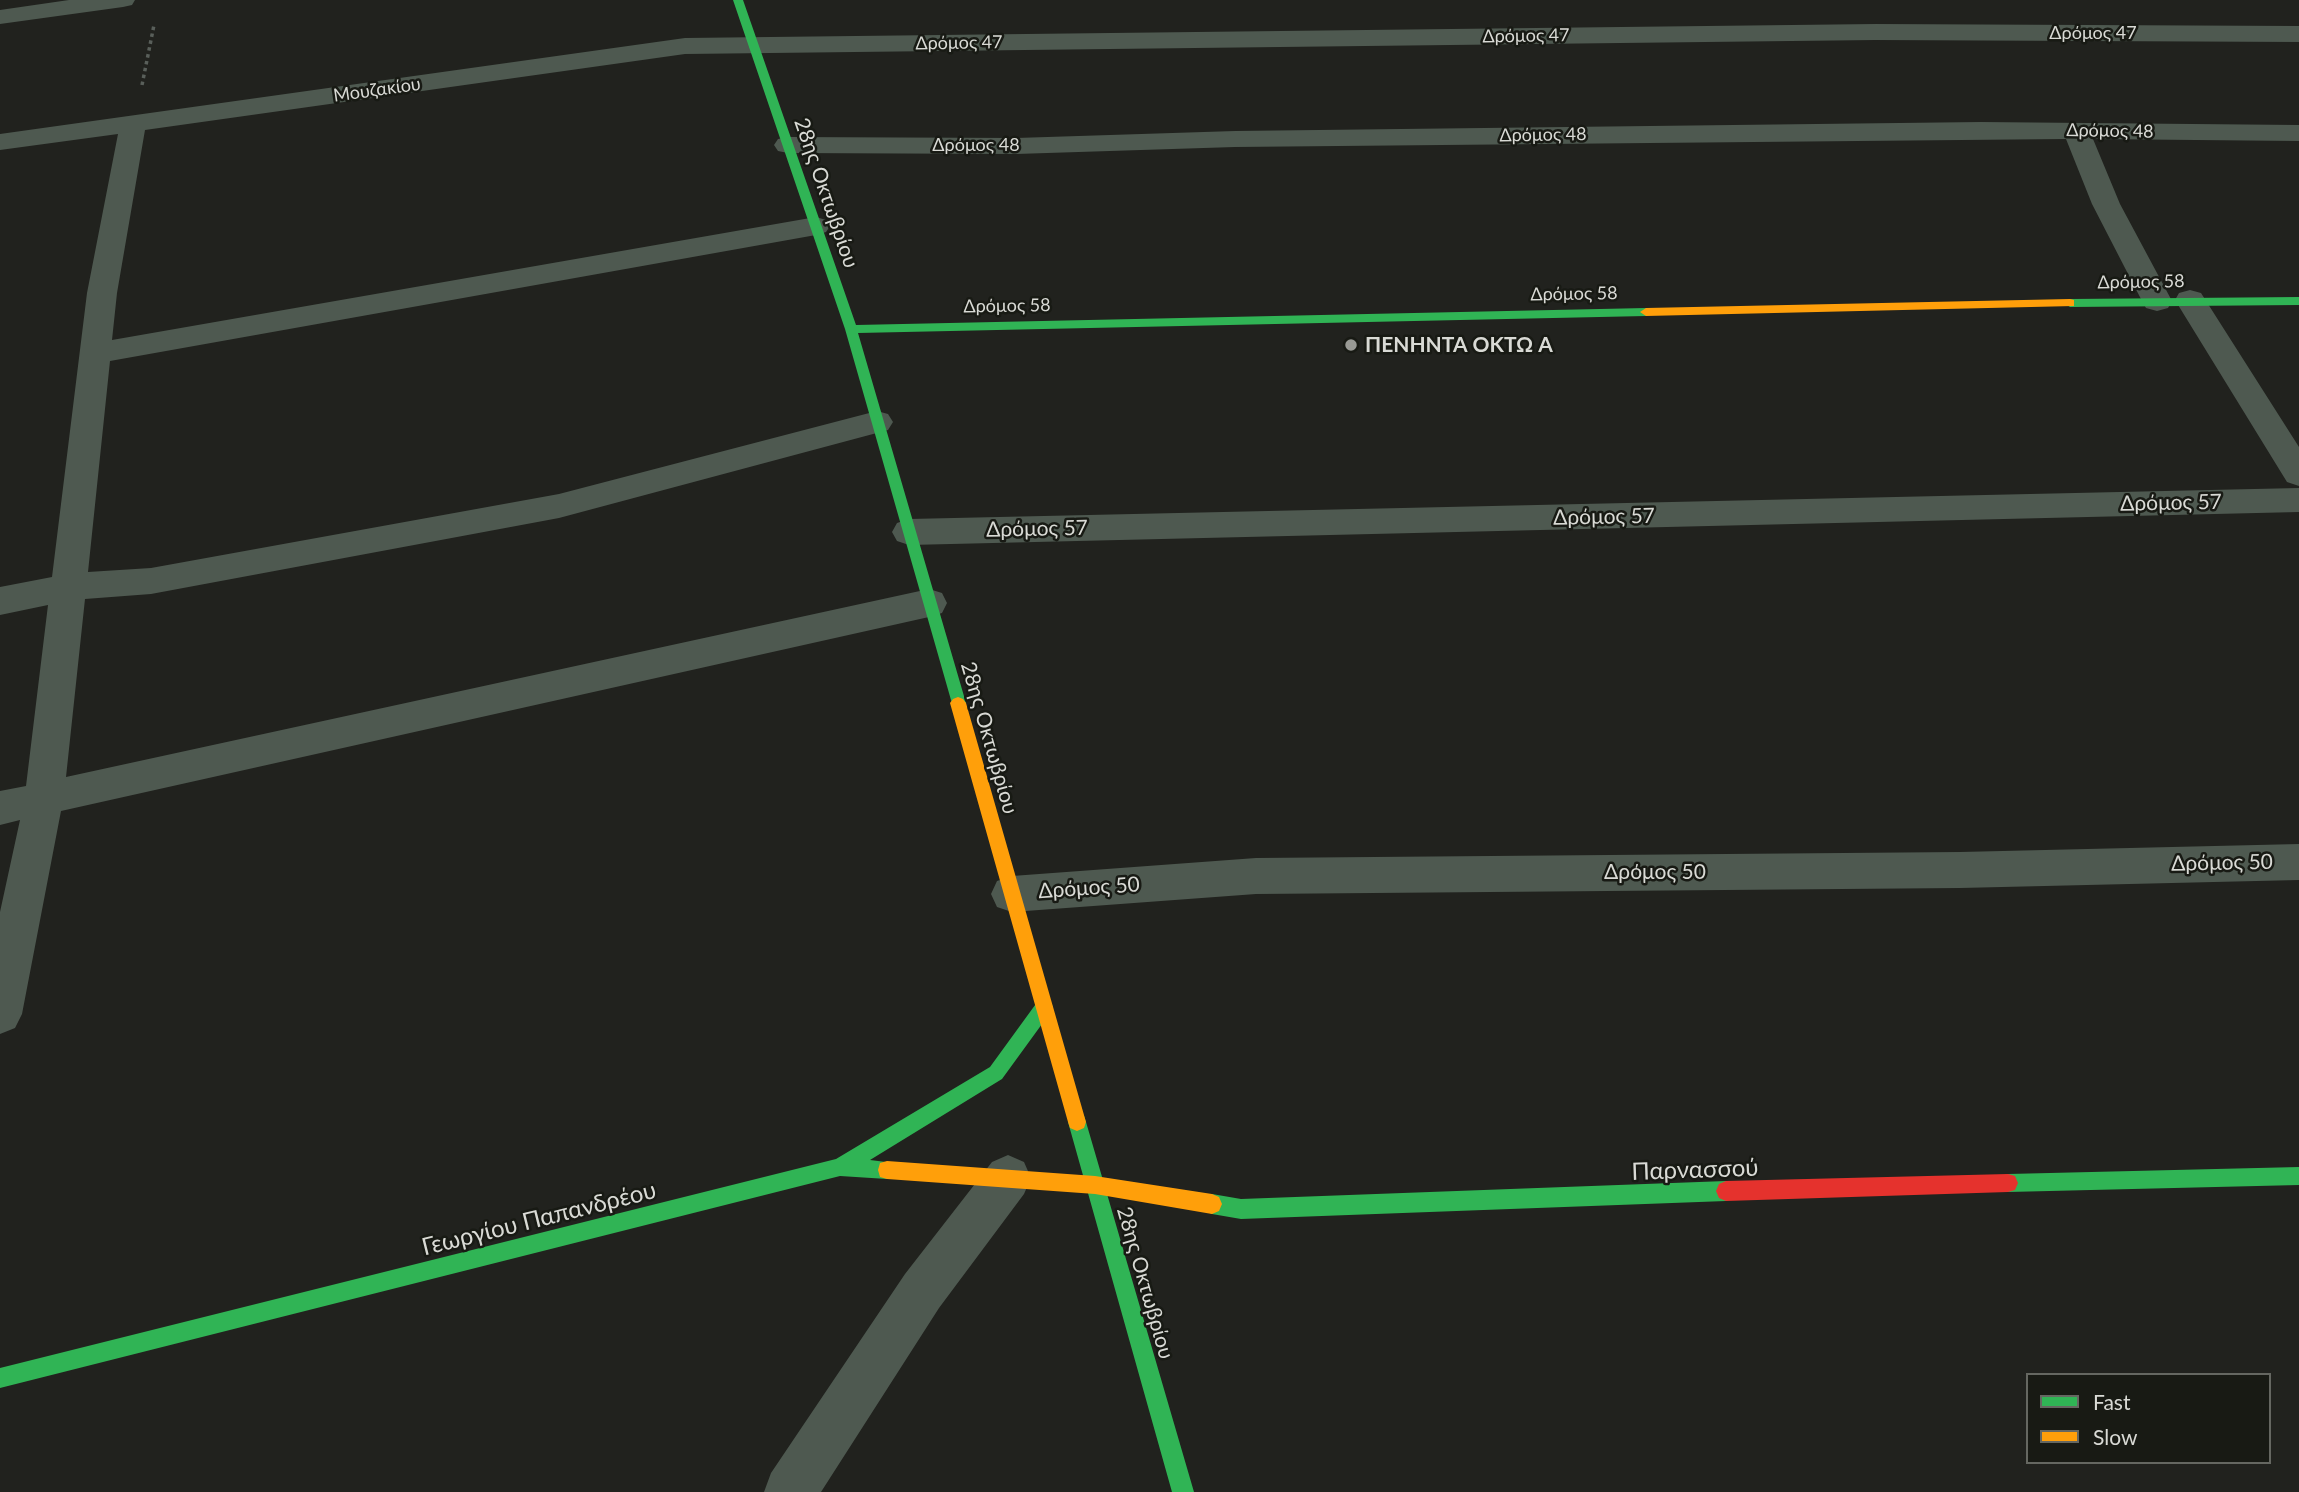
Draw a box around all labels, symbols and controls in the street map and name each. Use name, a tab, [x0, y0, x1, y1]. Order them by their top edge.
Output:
street label: Δρόμος 47	[2049, 22, 2137, 44]
street label: Δρόμος 47	[1482, 24, 1570, 48]
street label: Δρόμος 47	[915, 31, 1003, 55]
street label: Μουζακίου	[332, 73, 422, 107]
street label: 28ης Οκτωβρίου	[789, 115, 863, 271]
street label: Δρόμος 48	[2066, 119, 2154, 143]
street label: Δρόμος 48	[1499, 123, 1587, 147]
street label: Δρόμος 48	[932, 134, 1020, 156]
street label: Δρόμος 58	[2097, 270, 2185, 294]
street label: Δρόμος 58	[1530, 282, 1618, 306]
street label: Δρόμος 58	[963, 294, 1051, 318]
place label: ΠΕΝΗΝΤΑ ΟΚΤΩ Α	[1365, 332, 1553, 358]
marker: ΠΕΝΗΝΤΑ ΟΚΤΩ Α	[1343, 337, 1359, 353]
street label: Δρόμος 57	[2120, 490, 2222, 516]
street label: Δρόμος 57	[1553, 504, 1655, 530]
street label: Δρόμος 57	[986, 516, 1088, 542]
street label: 28ης Οκτωβρίου	[955, 659, 1023, 817]
street label: Δρόμος 50	[2171, 850, 2273, 876]
street label: Δρόμος 50	[1604, 859, 1706, 885]
street label: Δρόμος 50	[1037, 872, 1141, 904]
street label: Παρνασσού	[1631, 1153, 1759, 1187]
street label: Γεωργίου Παπανδρέου	[419, 1176, 659, 1262]
street label: 28ης Οκτωβρίου	[1111, 1204, 1179, 1362]
legend	[2026, 1373, 2271, 1464]
text: Fast	[2093, 1389, 2130, 1414]
text: Slow	[2093, 1424, 2137, 1449]

